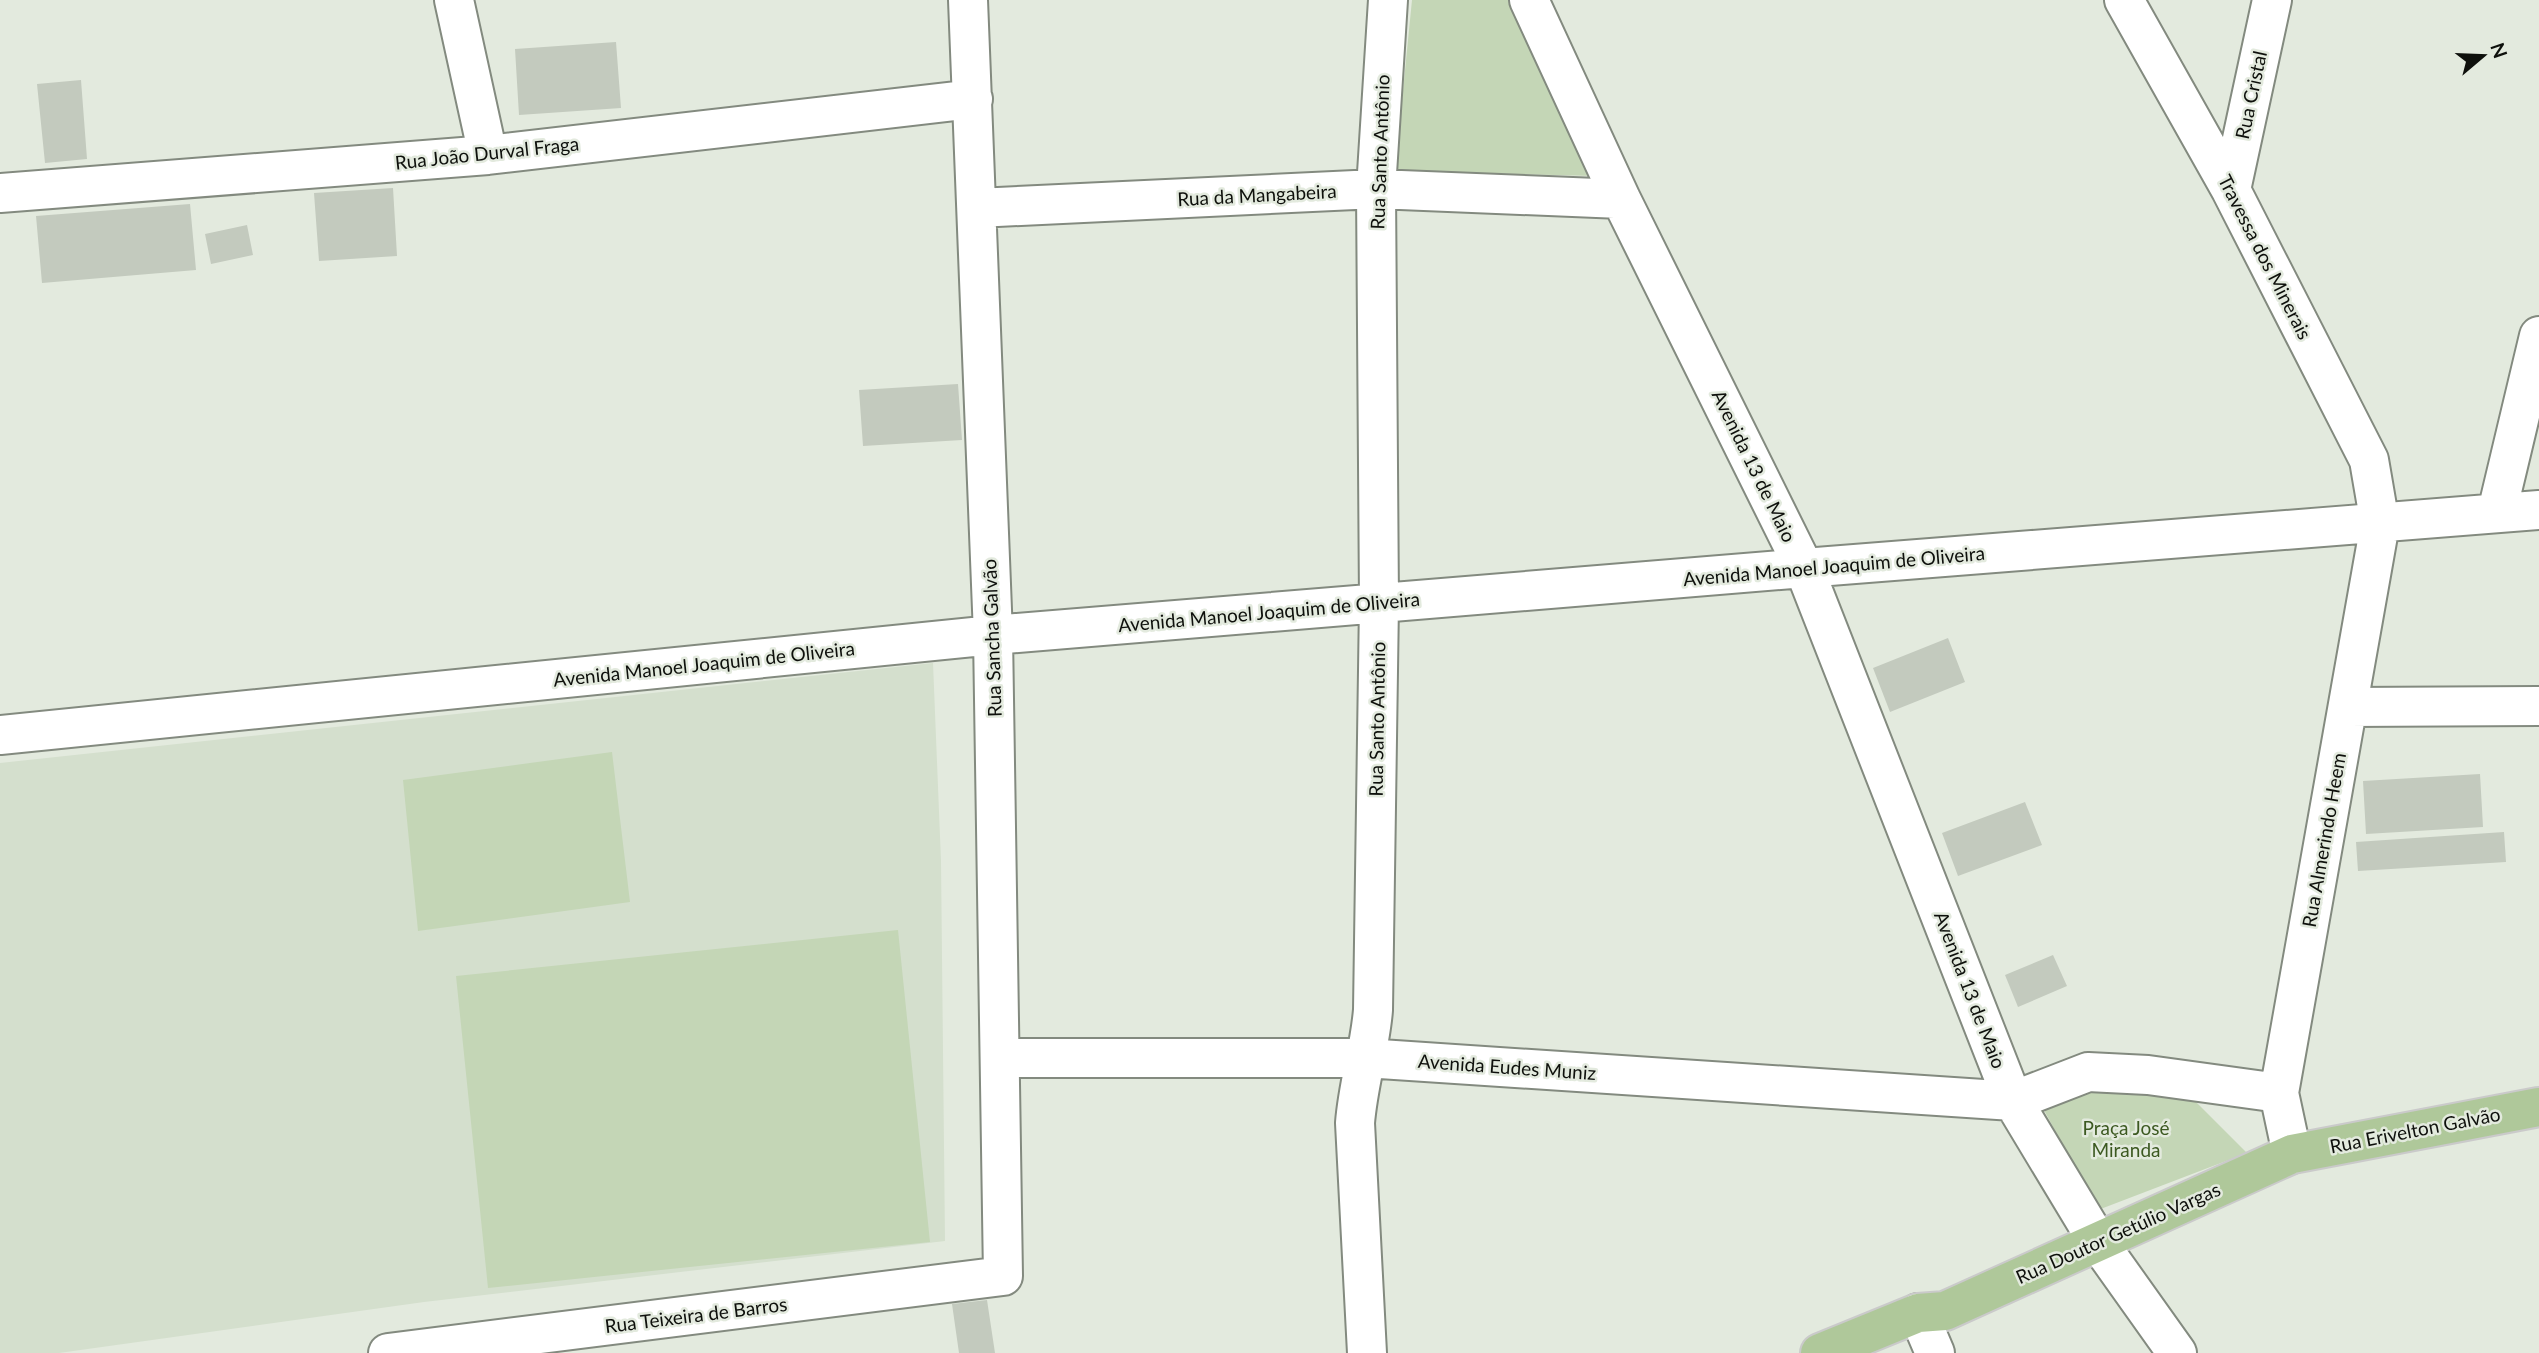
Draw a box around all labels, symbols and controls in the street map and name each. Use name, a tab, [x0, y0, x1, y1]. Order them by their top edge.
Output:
north arrow	[2448, 21, 2518, 91]
text: N	[2486, 40, 2513, 61]
street label: Rua Cristal	[2230, 49, 2271, 141]
street label: Rua Santo Antônio	[1365, 74, 1394, 230]
street label: Rua João Durval Fraga	[394, 131, 580, 174]
street label: Travessa dos Minerais	[2214, 171, 2317, 343]
street label: Rua da Mangabeira	[1177, 179, 1337, 210]
street label: Avenida 13 de Maio	[1708, 386, 1801, 546]
street label: Avenida Manoel Joaquim de Oliveira	[1682, 541, 1986, 590]
street label: Rua Sancha Galvão	[977, 559, 1006, 717]
street label: Avenida Manoel Joaquim de Oliveira	[1117, 587, 1421, 636]
street label: Avenida Manoel Joaquim de Oliveira	[552, 636, 856, 691]
street label: Rua Santo Antônio	[1364, 641, 1389, 797]
street label: Rua Almerindo Heem	[2297, 751, 2350, 929]
street label: Avenida 13 de Maio	[1930, 908, 2011, 1072]
street label: Avenida Eudes Muniz	[1417, 1049, 1597, 1084]
street label: Rua Erivelton Galvão	[2328, 1102, 2502, 1157]
park label: Praça José Miranda	[2083, 1116, 2170, 1161]
street label: Rua Doutor Getúlio Vargas	[2012, 1177, 2224, 1288]
street label: Rua Teixeira de Barros	[603, 1292, 788, 1337]

